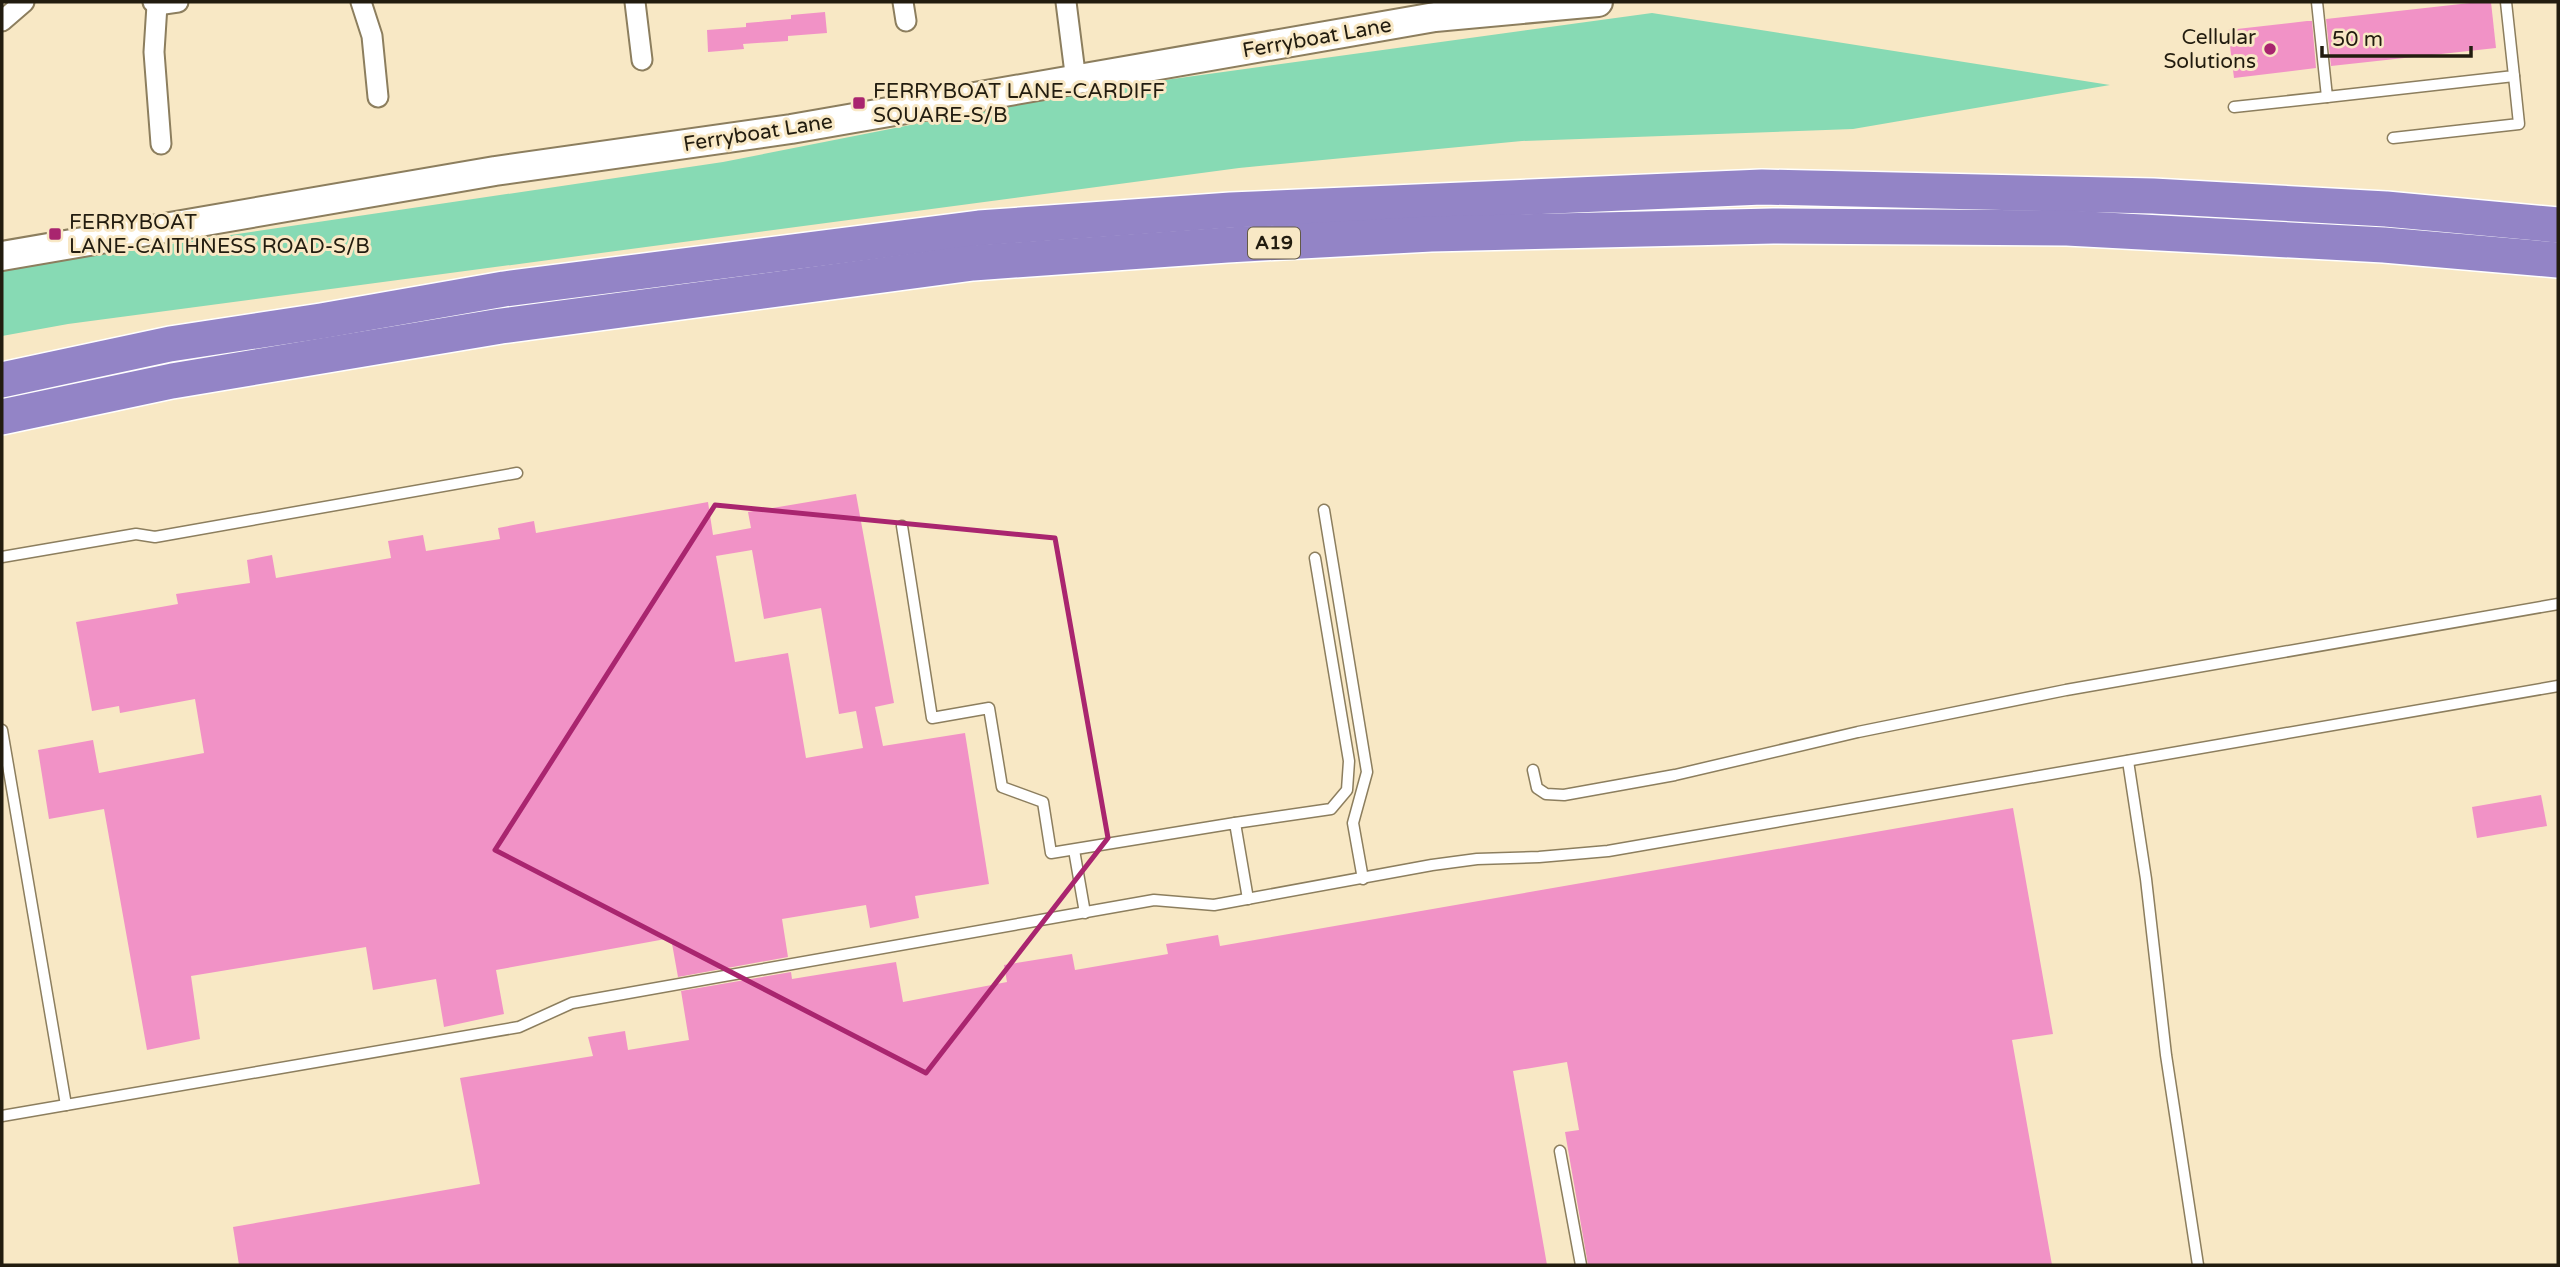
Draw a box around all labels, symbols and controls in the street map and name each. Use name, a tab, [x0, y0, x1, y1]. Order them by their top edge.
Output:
street label: Ferryboat Lane	[1241, 13, 1394, 63]
scale bar	[2322, 14, 2471, 58]
place label: Cellular Solutions	[2163, 25, 2256, 74]
text: 50 m	[2332, 27, 2383, 52]
marker: Cellular Solutions	[2262, 41, 2278, 57]
place label: FERRYBOAT LANE-CARDIFF SQUARE-S/B	[873, 79, 1165, 128]
marker: FERRYBOAT LANE-CARDIFF SQUARE-S/B	[851, 95, 867, 111]
street label: Ferryboat Lane	[682, 109, 835, 157]
place label: FERRYBOAT LANE-CAITHNESS ROAD-S/B	[69, 210, 370, 259]
marker: FERRYBOAT LANE-CAITHNESS ROAD-S/B	[47, 226, 63, 242]
road number: A19	[1248, 228, 1300, 258]

